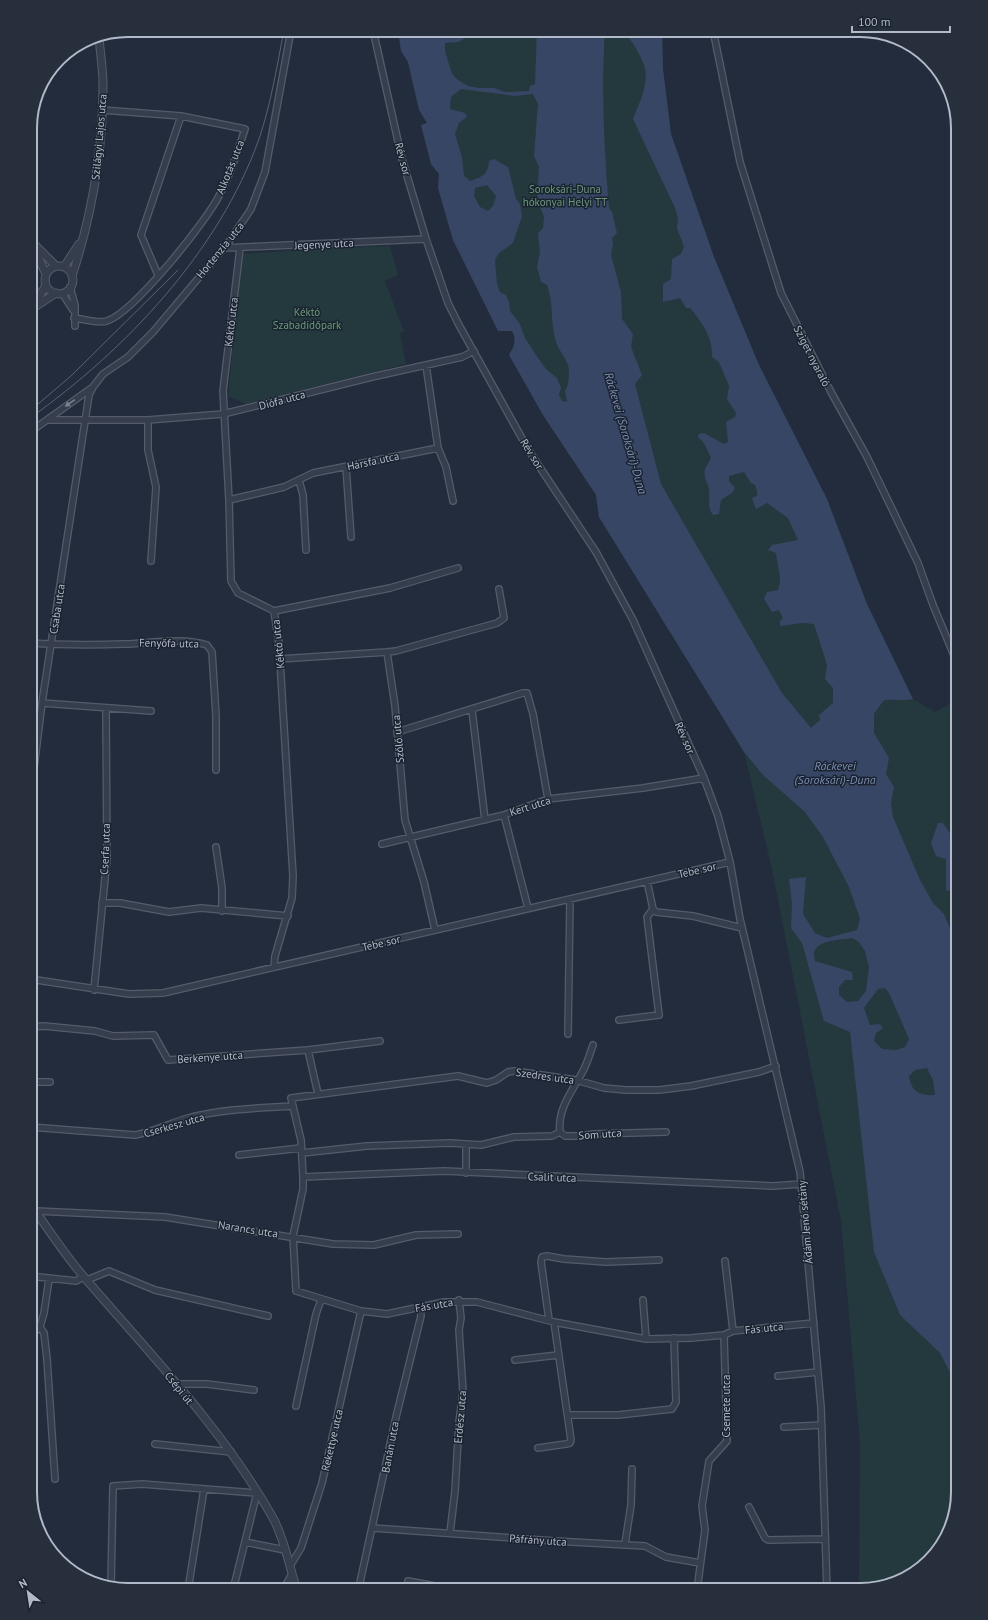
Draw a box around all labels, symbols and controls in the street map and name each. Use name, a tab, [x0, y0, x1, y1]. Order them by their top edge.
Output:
scale bar	[852, 8, 950, 34]
text: 100 m	[858, 14, 891, 29]
street label: Szilágyi Lajos utca	[88, 93, 110, 181]
street label: Alkotás utca	[213, 138, 247, 196]
street label: Rév sor	[392, 141, 414, 177]
park label: Soroksári-Duna hókonyai Helyi TT	[523, 182, 607, 209]
street label: Hortenzia utca	[193, 219, 247, 281]
street label: Jegenye utca	[293, 235, 354, 253]
street label: Kéktó utca	[221, 297, 241, 347]
park label: Kéktó Szabadidőpark	[273, 305, 342, 332]
street label: Sziget nyaraló	[791, 323, 833, 389]
water label: Ráckevei (Soroksári)-Duna	[601, 370, 651, 496]
street label: Diófa utca	[257, 387, 307, 413]
one-way arrow	[65, 399, 75, 407]
street label: Rév sor	[517, 436, 547, 472]
street label: Hársfa utca	[346, 449, 400, 473]
street label: Csaba utca	[46, 583, 68, 635]
street label: Kéktó utca	[268, 619, 288, 669]
street label: Fenyőfa utca	[139, 635, 199, 651]
street label: Szőlő utca	[389, 714, 407, 764]
street label: Rév sor	[672, 720, 698, 756]
water label: Ráckevei (Soroksári)-Duna	[794, 758, 876, 787]
street label: Kert utca	[508, 793, 552, 819]
street label: Cserfa utca	[97, 823, 113, 875]
street label: Tebe sor	[676, 859, 718, 881]
street label: Tebe sor	[360, 932, 402, 954]
street label: Berkenye utca	[177, 1048, 243, 1066]
street label: Szedres utca	[515, 1065, 575, 1087]
street label: Cserkesz utca	[142, 1110, 206, 1140]
street label: Som utca	[578, 1125, 622, 1143]
street label: Csalit utca	[527, 1169, 577, 1185]
street label: Ádám Jenő sétány	[794, 1179, 816, 1264]
street label: Narancs utca	[217, 1217, 279, 1241]
street label: Fás utca	[414, 1295, 454, 1315]
street label: Fás utca	[744, 1319, 784, 1337]
street label: Csépi út	[162, 1369, 197, 1407]
street label: Csemete utca	[719, 1375, 733, 1437]
street label: Erdész utca	[451, 1390, 469, 1444]
street label: Rekettye utca	[318, 1408, 346, 1472]
street label: Banán utca	[378, 1420, 402, 1474]
street label: Páfrány utca	[509, 1531, 567, 1549]
north arrow	[8, 1572, 48, 1612]
text: N	[16, 1575, 30, 1591]

